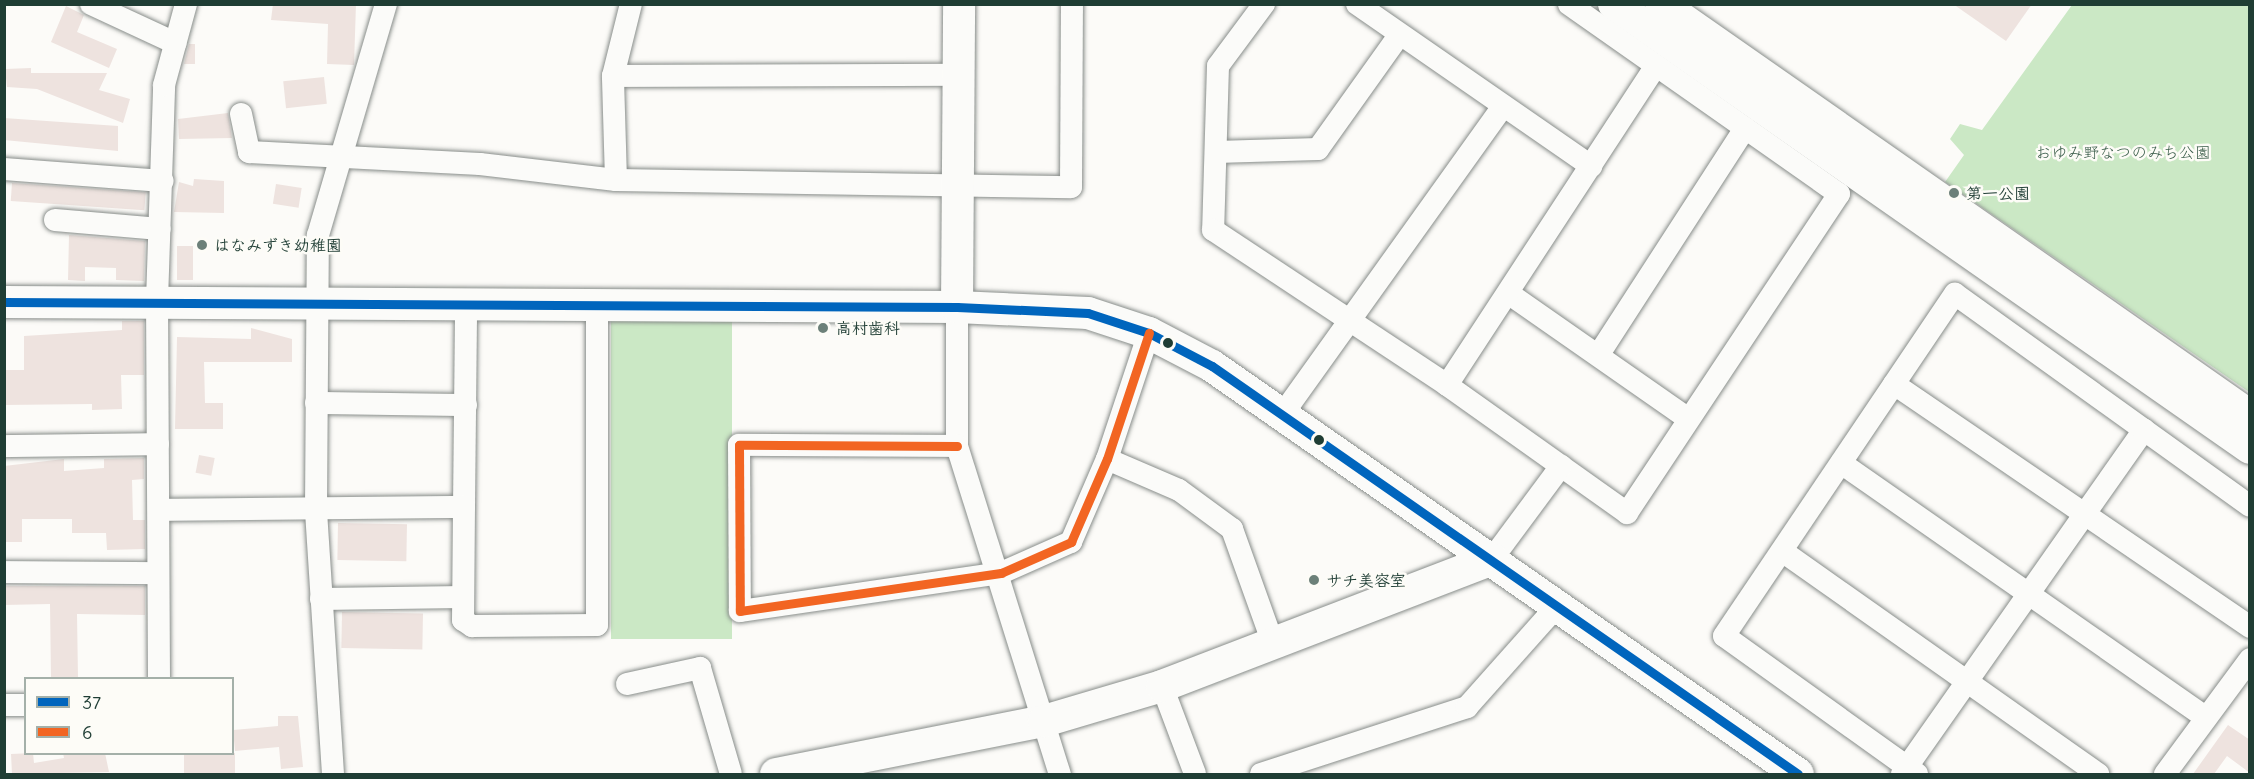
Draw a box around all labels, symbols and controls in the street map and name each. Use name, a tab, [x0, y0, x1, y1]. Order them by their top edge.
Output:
park label: おゆみ野なつのみち公園	[2035, 142, 2211, 162]
place label: 第一公園	[1966, 183, 2030, 203]
marker: 第一公園	[1947, 186, 1961, 200]
place label: はなみずき幼稚園	[214, 235, 342, 255]
marker: はなみずき幼稚園	[195, 238, 209, 252]
place label: 高村歯科	[836, 318, 900, 338]
marker: 高村歯科	[814, 319, 832, 337]
unlabelled marker	[1162, 337, 1174, 349]
unlabelled marker	[1313, 434, 1325, 446]
place label: サチ美容室	[1326, 570, 1406, 590]
marker: サチ美容室	[1307, 573, 1321, 587]
legend	[24, 677, 234, 755]
text: 37	[82, 691, 101, 714]
text: 6	[82, 721, 92, 744]

